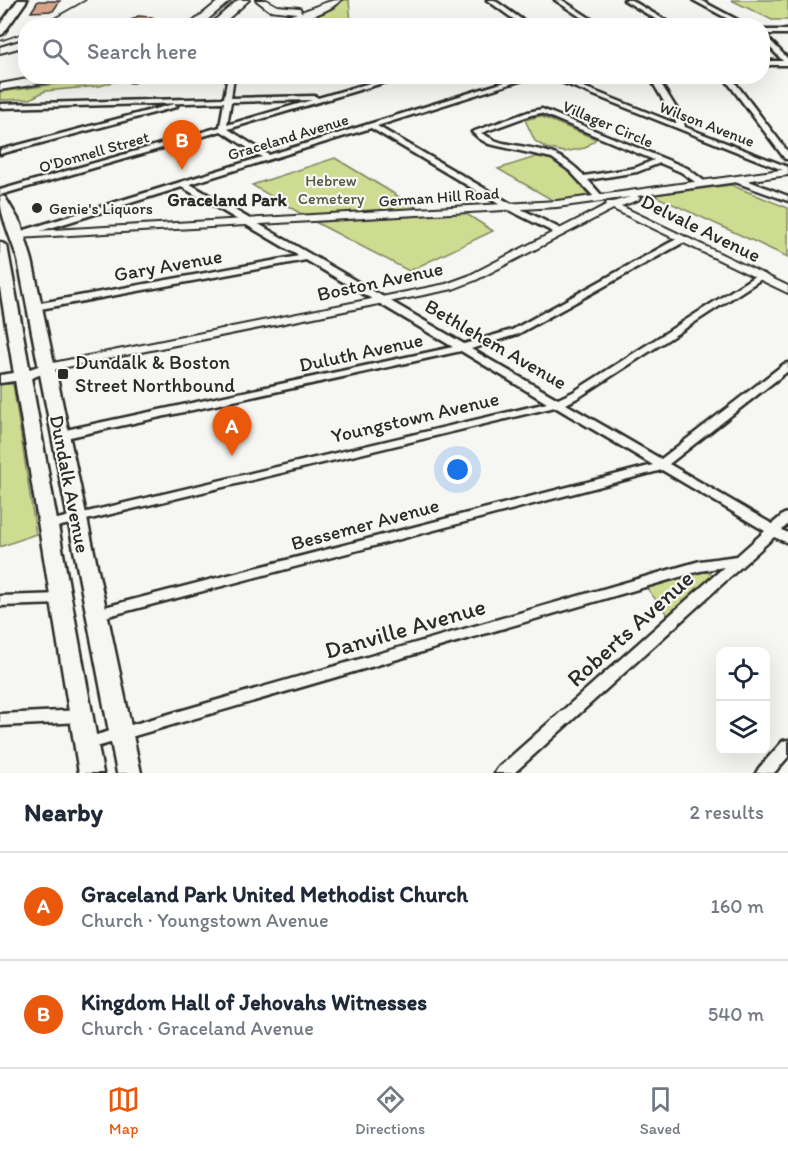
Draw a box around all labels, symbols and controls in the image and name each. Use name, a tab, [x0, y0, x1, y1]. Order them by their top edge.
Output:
search box	[18, 18, 770, 84]
icon: search	[39, 35, 72, 68]
text: Search here	[87, 38, 197, 65]
street label: Villager Circle	[560, 96, 656, 152]
street label: Wilson Avenue	[657, 97, 757, 151]
street label: Graceland Avenue	[225, 109, 351, 164]
pin: B	[162, 120, 201, 170]
street label: O'Donnell Street	[37, 127, 151, 177]
park label: Hebrew Cemetery	[298, 171, 365, 208]
street label: German Hill Road	[378, 183, 500, 211]
district label: Graceland Park	[167, 189, 287, 211]
street label: Delvale Avenue	[637, 189, 765, 267]
place label: Genie's Liquors	[49, 199, 153, 218]
marker: Genie's Liquors	[30, 201, 44, 215]
street label: Gary Avenue	[112, 244, 224, 286]
street label: Boston Avenue	[315, 256, 445, 306]
street label: Bethlehem Avenue	[421, 294, 571, 394]
street label: Duluth Avenue	[297, 327, 425, 377]
place label: Dundalk & Boston Street Northbound	[75, 350, 235, 397]
marker: Dundalk & Boston Street Northbound	[56, 367, 70, 381]
street label: Youngstown Avenue	[329, 386, 501, 448]
pin: A	[212, 406, 252, 456]
street label: Dundalk Avenue	[45, 413, 95, 555]
your location	[443, 455, 472, 484]
street label: Bessemer Avenue	[288, 493, 442, 555]
street label: Roberts Avenue	[561, 563, 699, 693]
street label: Danville Avenue	[321, 591, 489, 665]
map controls	[716, 647, 770, 755]
button: locate	[716, 647, 770, 701]
button: layers	[716, 701, 770, 755]
text: Nearby	[24, 796, 103, 828]
text: 2 results	[690, 800, 764, 824]
text: Graceland Park United Methodist Church	[81, 881, 468, 908]
text: A	[37, 894, 50, 918]
text: 160 m	[711, 894, 764, 918]
text: Church · Youngstown Avenue	[81, 908, 329, 932]
text: Kingdom Hall of Jehovahs Witnesses	[81, 989, 427, 1016]
text: B	[37, 1002, 50, 1026]
text: 540 m	[708, 1002, 764, 1026]
text: Church · Graceland Avenue	[81, 1016, 314, 1040]
tab: Map	[107, 1083, 140, 1138]
tab: Directions	[355, 1083, 425, 1138]
tab: Saved	[640, 1083, 681, 1138]

